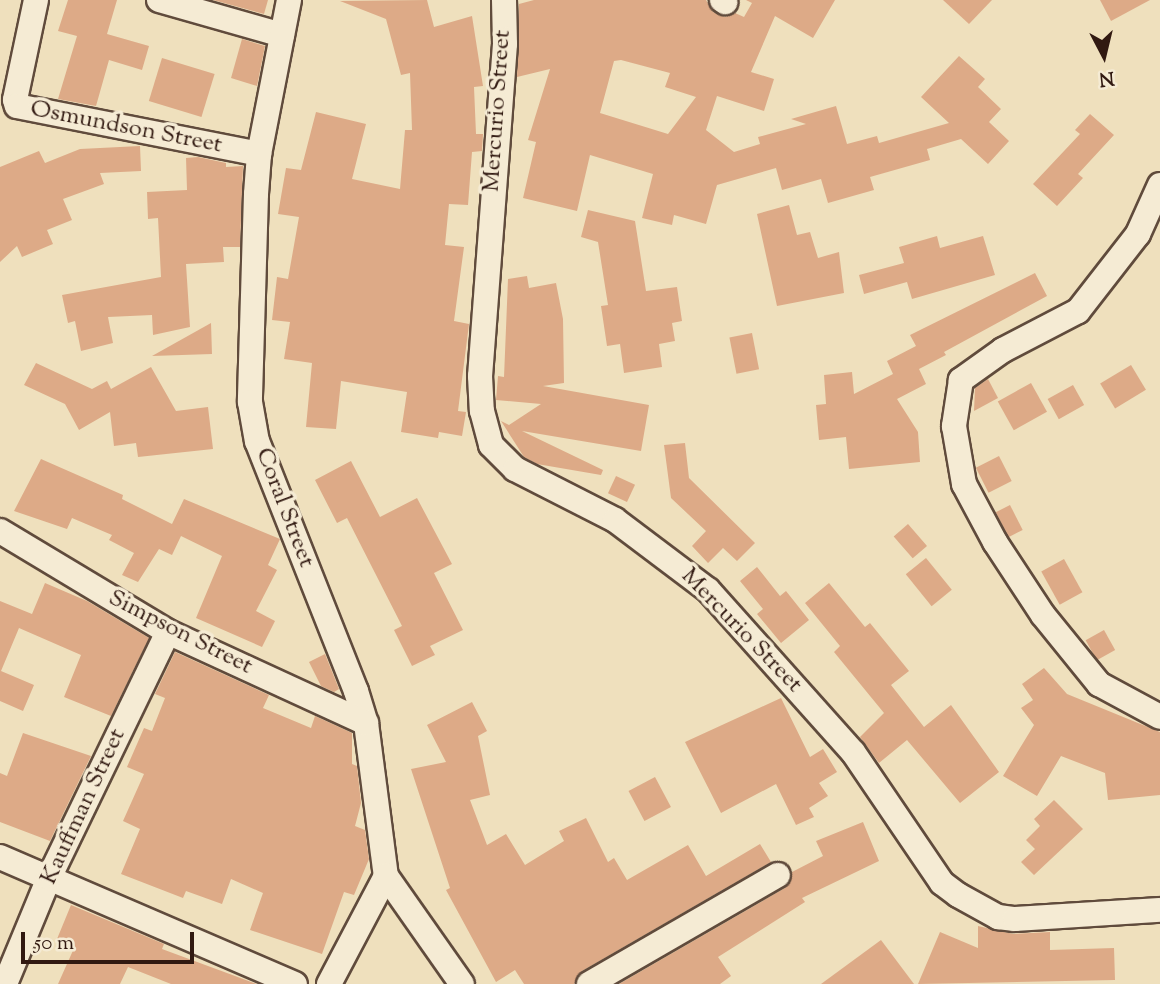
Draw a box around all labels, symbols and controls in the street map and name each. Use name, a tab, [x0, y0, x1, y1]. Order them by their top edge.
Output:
north arrow	[1069, 21, 1139, 91]
street label: Mercurio Street	[478, 29, 518, 193]
text: N	[1097, 63, 1116, 92]
street label: Osmundson Street	[28, 95, 224, 161]
street label: Coral Street	[248, 444, 320, 572]
street label: Mercurio Street	[674, 563, 808, 699]
street label: Simpson Street	[103, 584, 257, 682]
street label: Kauffman Street	[35, 724, 133, 890]
scale bar	[24, 918, 198, 962]
text: 50 m	[34, 929, 74, 959]

